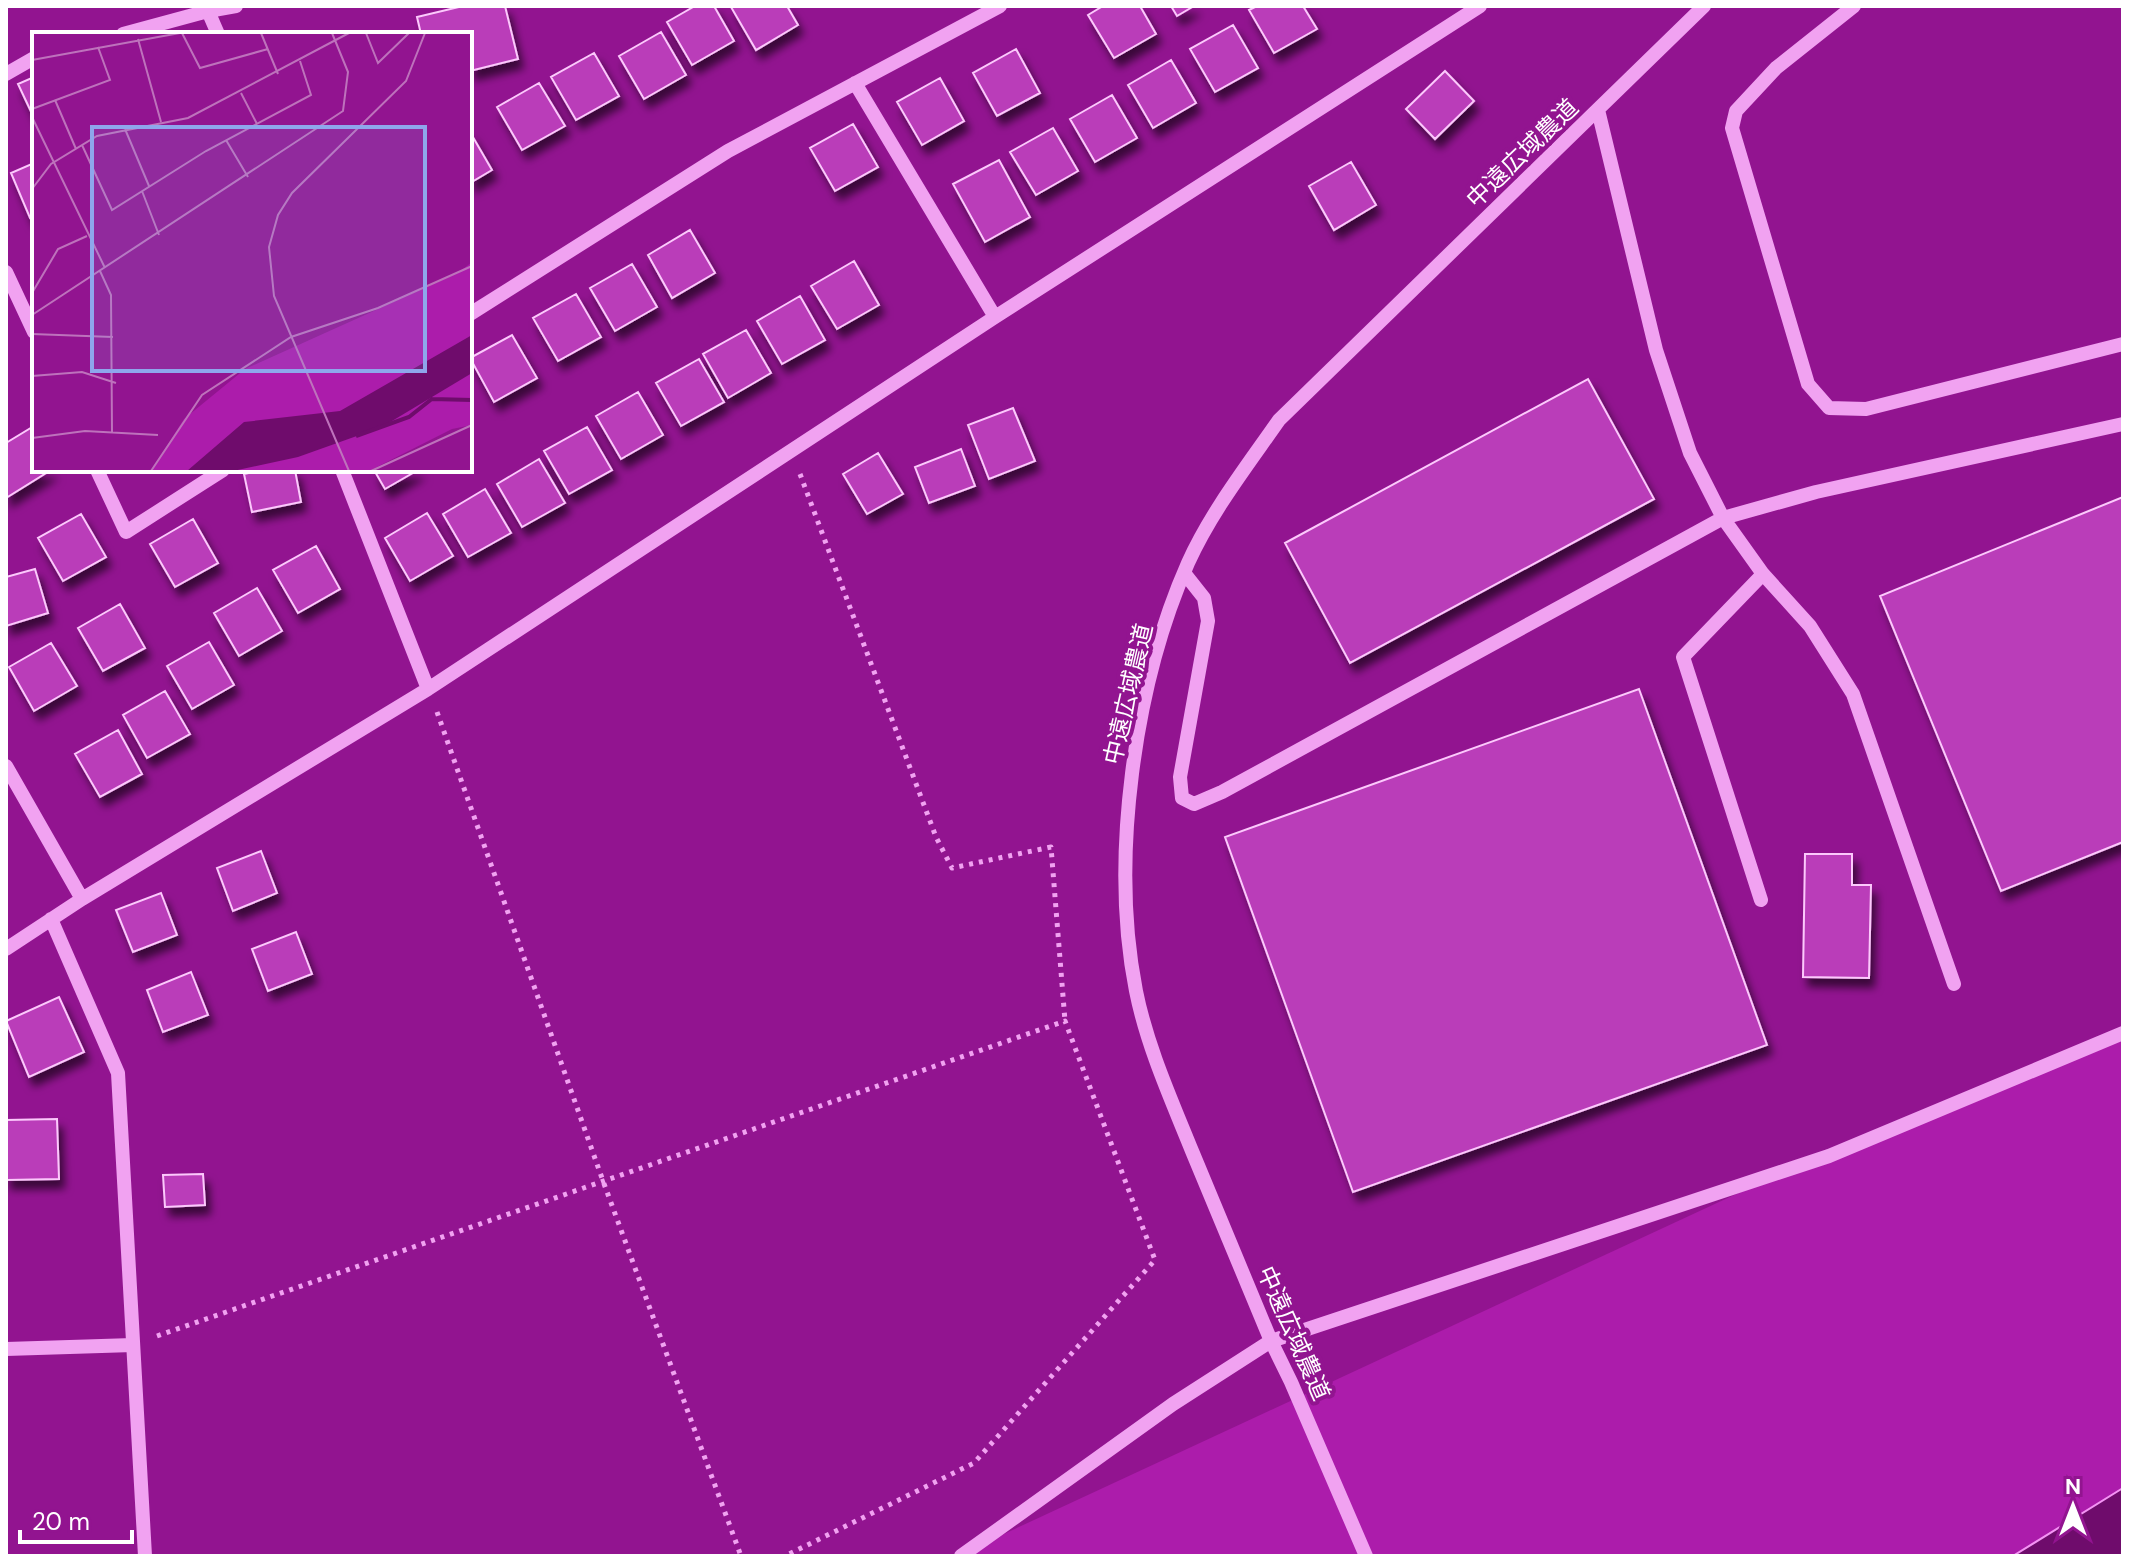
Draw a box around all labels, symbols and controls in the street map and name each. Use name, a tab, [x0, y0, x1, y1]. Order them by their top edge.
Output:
inset map	[32, 32, 472, 472]
street label: 中遠広域農道	[1459, 92, 1585, 214]
street label: 中遠広域農道	[1097, 620, 1159, 768]
street label: 中遠広域農道	[1251, 1261, 1337, 1405]
north arrow	[2033, 1466, 2113, 1546]
text: N	[2065, 1472, 2081, 1501]
scale bar	[20, 1494, 132, 1544]
text: 20 m	[32, 1506, 90, 1537]

